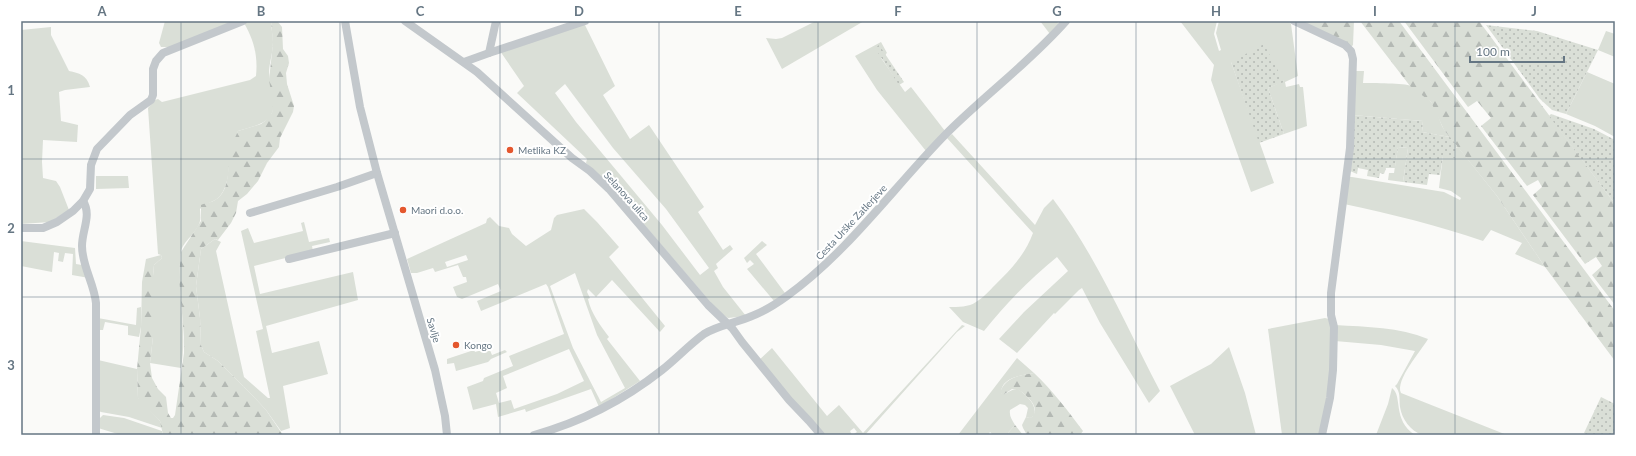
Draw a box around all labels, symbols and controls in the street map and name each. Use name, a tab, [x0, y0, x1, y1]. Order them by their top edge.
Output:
text: A	[96, 3, 107, 19]
text: B	[257, 3, 266, 19]
text: C	[416, 3, 425, 19]
text: D	[574, 3, 584, 19]
text: E	[734, 3, 742, 19]
text: F	[894, 3, 902, 19]
text: G	[1052, 3, 1062, 19]
text: H	[1211, 3, 1221, 19]
text: I	[1373, 3, 1377, 19]
text: J	[1531, 3, 1537, 19]
scale bar	[1470, 38, 1564, 64]
text: 100 m	[1476, 44, 1510, 59]
text: 1	[7, 82, 15, 98]
place label: Metlika KZ	[518, 144, 566, 156]
marker: Metlika KZ	[505, 145, 515, 155]
street label: Selanova ulica	[602, 169, 652, 223]
street label: Cesta Urške Zatlerjeve	[813, 182, 889, 262]
place label: Maori d.o.o.	[411, 204, 463, 216]
marker: Maori d.o.o.	[398, 205, 408, 215]
text: 2	[7, 220, 15, 236]
street label: Savlje	[425, 316, 443, 344]
place label: Kongo	[464, 339, 493, 351]
marker: Kongo	[451, 340, 461, 350]
text: 3	[7, 357, 15, 373]

